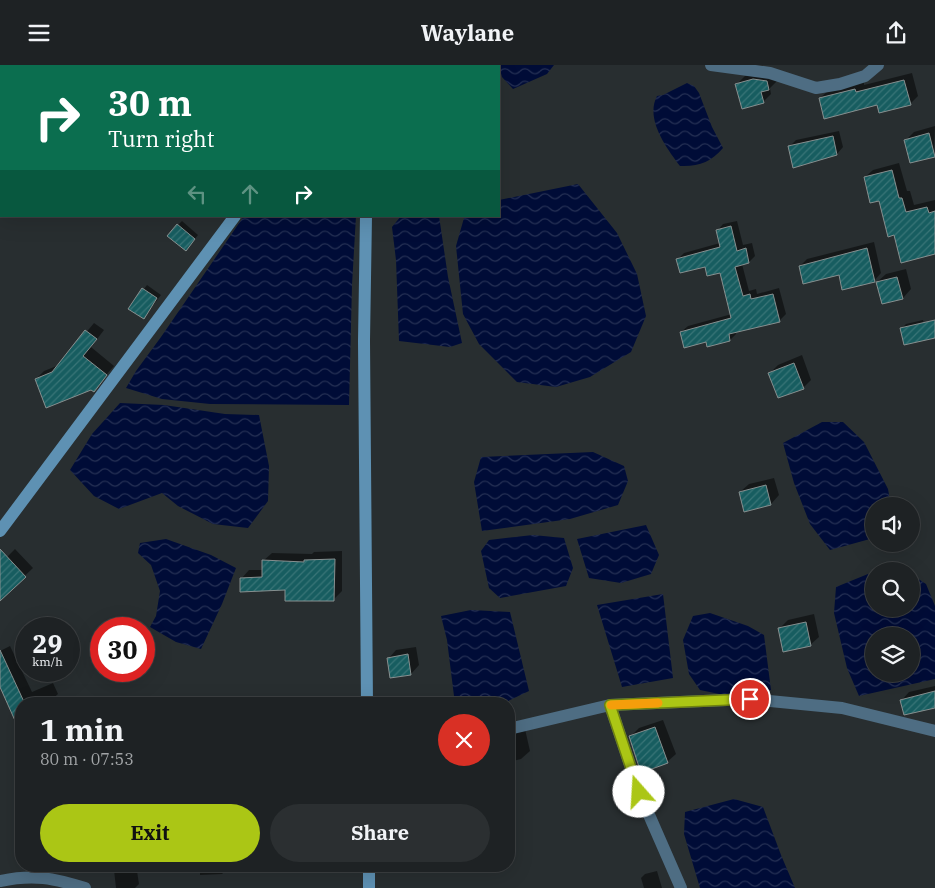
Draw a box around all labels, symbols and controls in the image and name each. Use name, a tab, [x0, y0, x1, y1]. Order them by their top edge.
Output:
text: Waylane	[421, 18, 514, 47]
icon: menu	[25, 19, 53, 47]
icon: share	[882, 19, 910, 47]
text: 30 m	[108, 80, 192, 126]
icon: right	[25, 85, 90, 150]
text: Turn right	[108, 124, 215, 153]
icon: left	[183, 180, 211, 208]
icon: ahead	[236, 180, 264, 208]
icon: right	[289, 180, 317, 208]
map controls	[865, 497, 920, 682]
button: sound	[865, 497, 920, 552]
button: search	[865, 562, 920, 617]
speed limit sign: 30	[90, 617, 155, 682]
text: 29	[32, 627, 63, 660]
button: layers	[865, 627, 920, 682]
text: km/h	[32, 654, 63, 669]
pin	[729, 678, 771, 720]
icon: arrive	[736, 685, 764, 713]
text: 1 min	[40, 710, 124, 749]
button: close	[438, 714, 490, 766]
text: 80 m · 07:53	[40, 749, 134, 769]
position arrow	[612, 765, 664, 817]
button: Exit	[40, 804, 260, 862]
button: Share	[270, 804, 490, 862]

